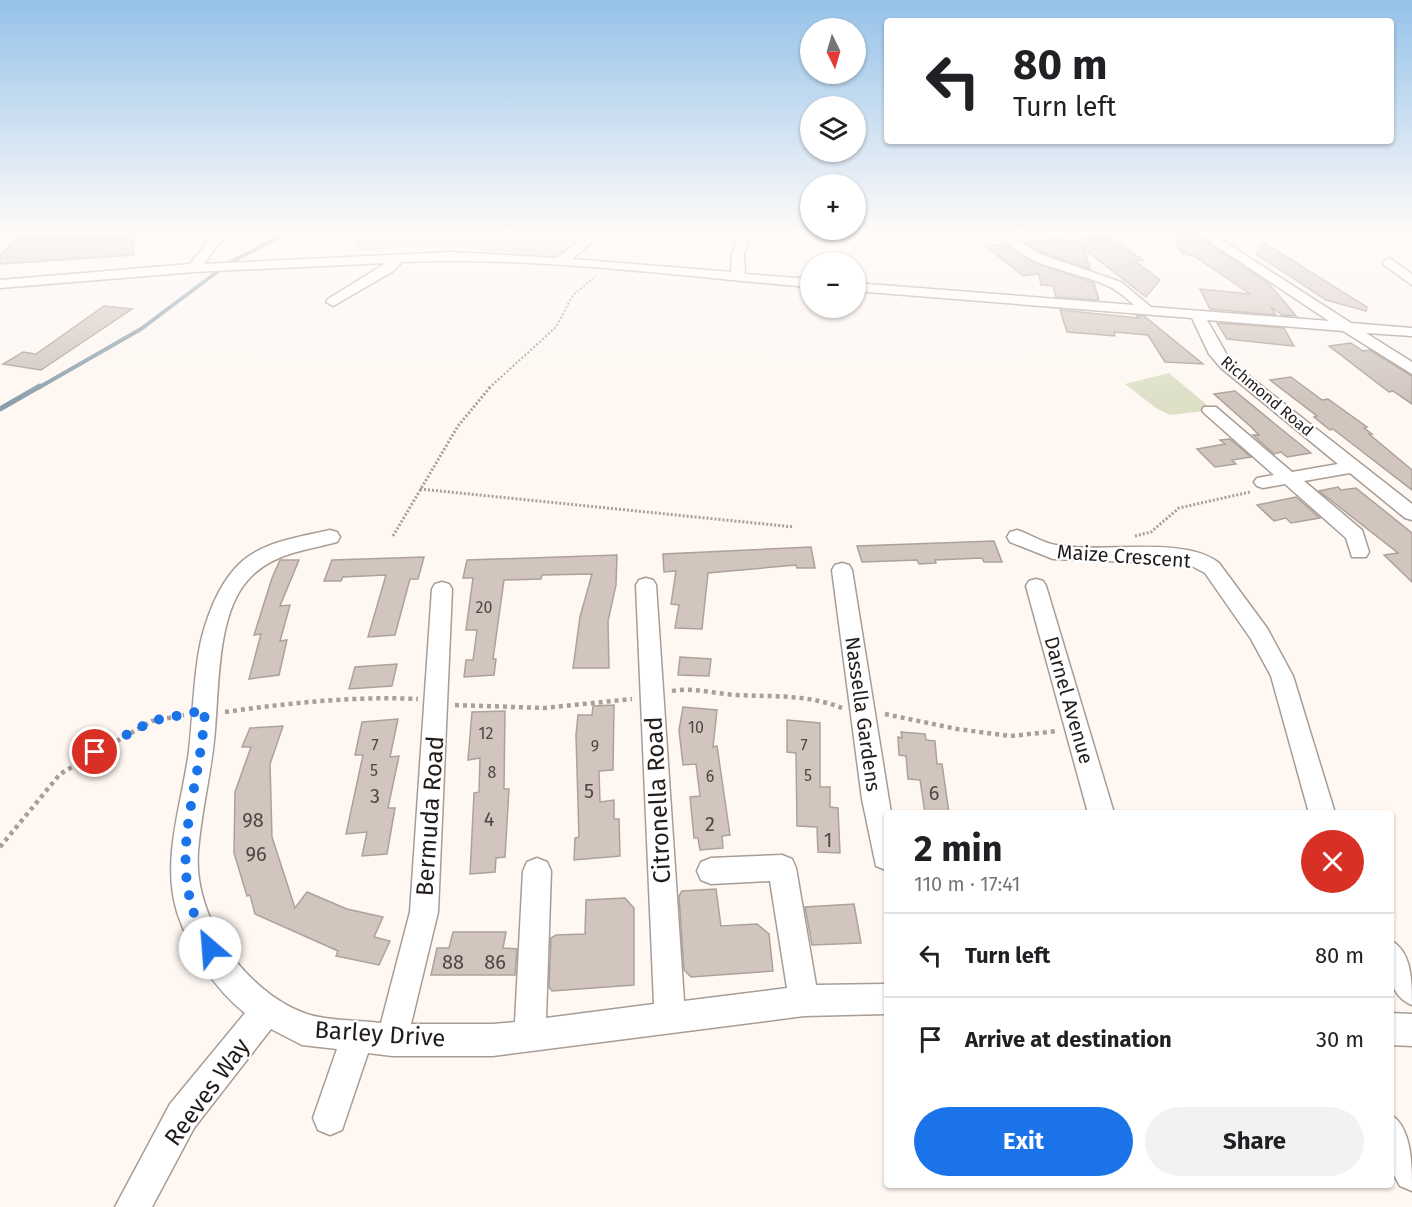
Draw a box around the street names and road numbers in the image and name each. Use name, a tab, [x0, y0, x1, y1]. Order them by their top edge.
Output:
street label: Richmond Road	[1217, 352, 1317, 440]
street label: Maize Crescent	[1056, 539, 1193, 573]
street label: Darnel Avenue	[1039, 634, 1099, 766]
street label: Nassella Gardens	[840, 635, 886, 793]
street label: Citronella Road	[640, 716, 676, 884]
street label: Bermuda Road	[410, 735, 450, 897]
street label: Barley Drive	[314, 1015, 446, 1053]
street label: Reeves Way	[159, 1033, 256, 1151]

